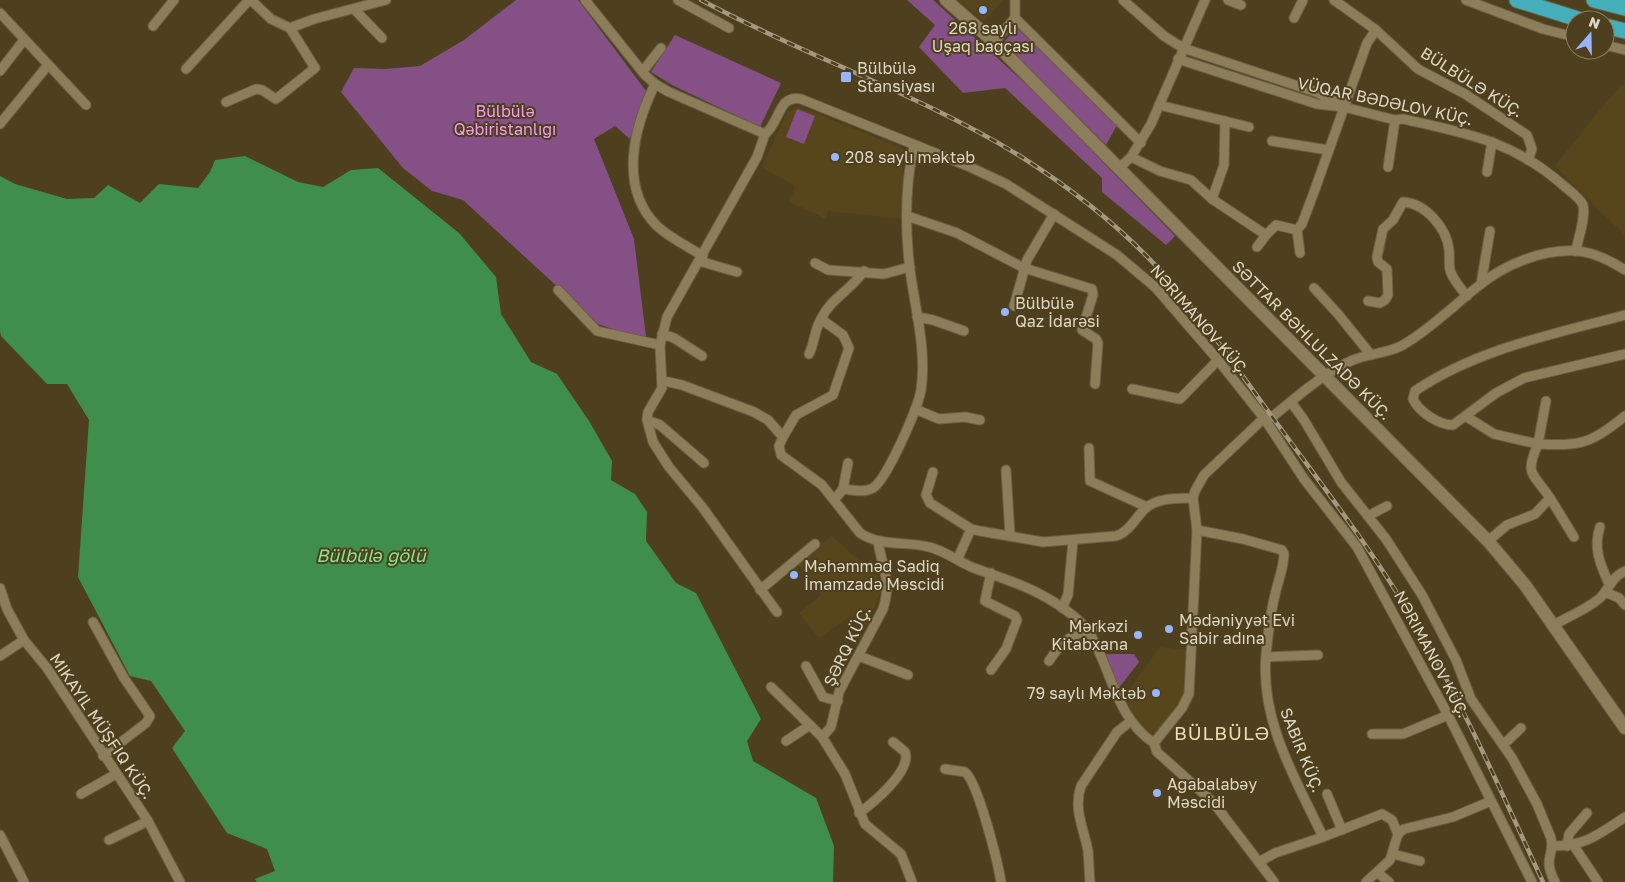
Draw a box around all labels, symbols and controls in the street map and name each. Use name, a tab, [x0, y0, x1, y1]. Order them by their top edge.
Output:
marker: 268 saylı Uşaq bağçası	[977, 4, 989, 16]
north arrow	[1565, 10, 1615, 60]
text: N	[1587, 13, 1603, 32]
place label: 268 saylı Uşaq bağçası	[932, 18, 1034, 56]
street label: BÜLBÜLƏ KÜÇ.	[1417, 42, 1527, 122]
place label: Bülbülə Stansiyası	[857, 58, 935, 96]
marker: Bülbülə Stansiyası	[839, 70, 853, 84]
street label: VÜQAR BƏDƏLOV KÜÇ.	[1296, 73, 1474, 129]
park label: Bülbülə Qəbiristanlığı	[454, 101, 556, 139]
place label: 208 saylı məktəb	[845, 147, 975, 167]
marker: 208 saylı məktəb	[829, 151, 841, 163]
street label: SƏTTAR BƏHLULZADƏ KÜÇ.	[1228, 256, 1396, 424]
street label: NƏRIMANOV KÜÇ.	[1146, 260, 1254, 380]
place label: Bülbülə Qaz İdarəsi	[1015, 293, 1100, 331]
marker: Bülbülə Qaz İdarəsi	[999, 306, 1011, 318]
water label: Bülbülə gölü	[316, 544, 427, 566]
place label: Məhəmməd Sadiq İmamzadə Məscidi	[804, 556, 945, 594]
marker: Məhəmməd Sadiq İmamzadə Məscidi	[788, 569, 800, 581]
street label: NƏRIMANOV KÜÇ.	[1390, 587, 1474, 721]
street label: ŞƏRQ KÜÇ.	[819, 602, 875, 690]
place label: Mədəniyyət Evi Sabir adına	[1179, 610, 1295, 648]
place label: Mərkəzi Kitabxana	[1051, 616, 1128, 654]
marker: Mədəniyyət Evi Sabir adına	[1163, 623, 1175, 635]
marker: Mərkəzi Kitabxana	[1132, 629, 1144, 641]
street label: MIKAYIL MÜŞFIQ KÜÇ.	[46, 649, 158, 803]
place label: 79 saylı Məktəb	[1027, 683, 1146, 703]
marker: 79 saylı Məktəb	[1150, 687, 1162, 699]
street label: SABIR KÜÇ.	[1276, 705, 1328, 795]
district label: BÜLBÜLƏ	[1174, 721, 1270, 744]
place label: Ağabalabəy Məscidi	[1167, 774, 1257, 812]
marker: Ağabalabəy Məscidi	[1151, 787, 1163, 799]

